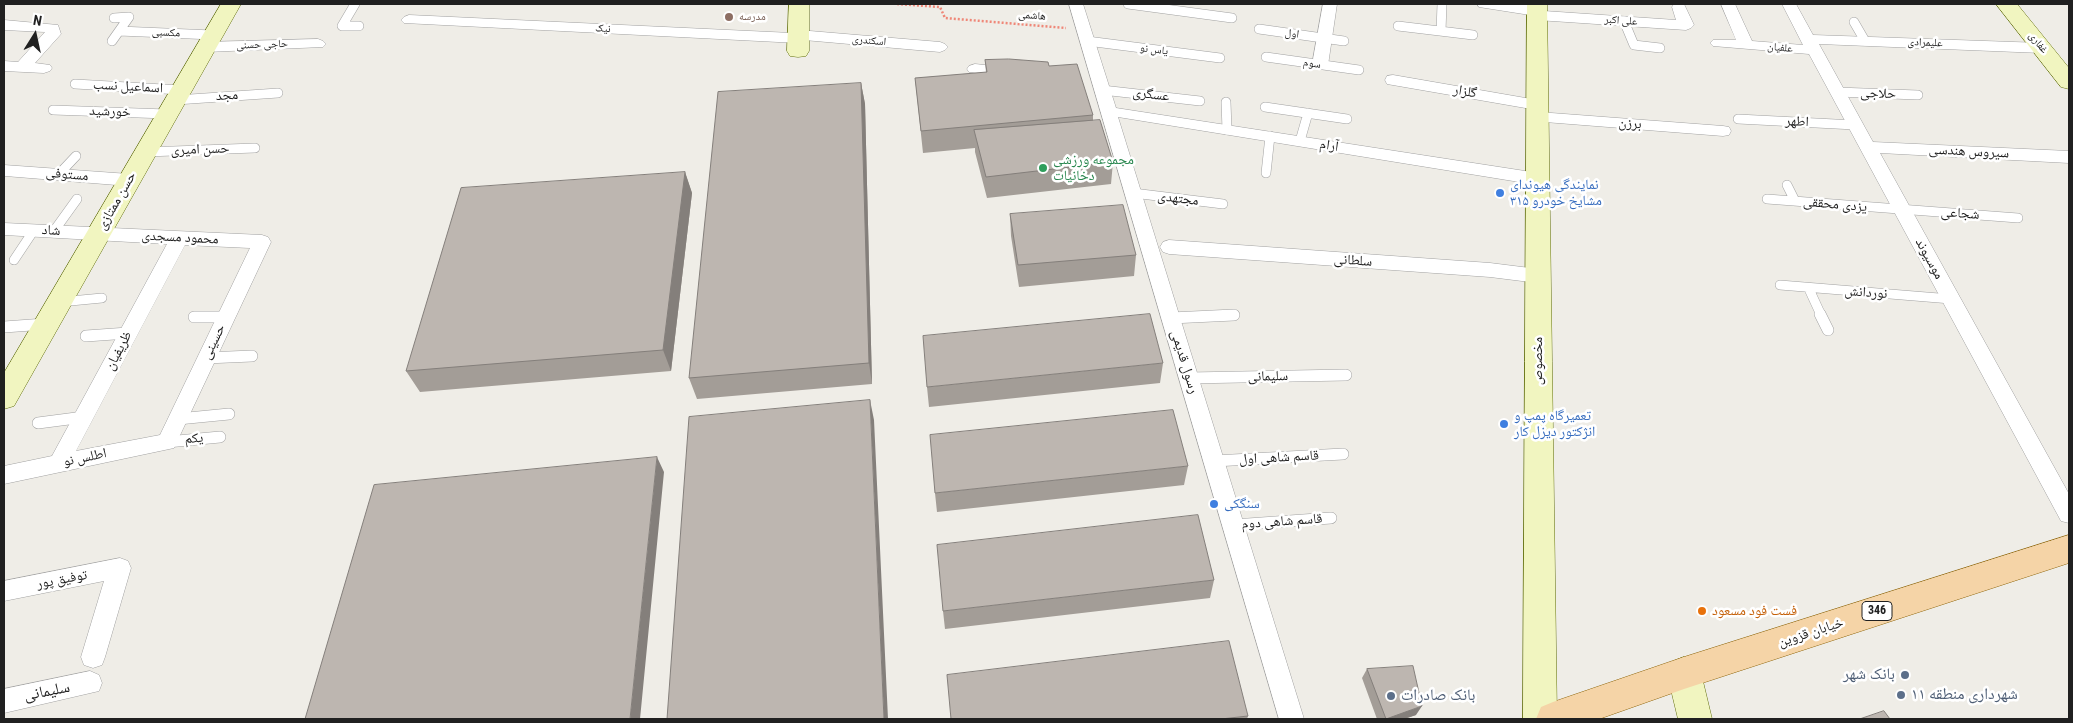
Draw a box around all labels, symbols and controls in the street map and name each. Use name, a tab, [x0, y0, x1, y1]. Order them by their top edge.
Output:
street label: هاشمی	[1018, 8, 1046, 24]
north arrow	[10, 10, 60, 60]
place label: مدرسه	[739, 10, 766, 24]
marker: مدرسه	[723, 11, 735, 23]
text: N	[32, 12, 43, 29]
street label: علی اکبر	[1604, 13, 1638, 29]
street label: نیک	[595, 22, 611, 36]
street label: مکسبی	[152, 26, 180, 40]
street label: اول	[1284, 26, 1300, 42]
street label: غفاری	[2025, 30, 2051, 56]
street label: اسکندری	[851, 33, 887, 49]
street label: علیمرادی	[1907, 36, 1943, 50]
street label: حاجی حسنی	[236, 37, 288, 53]
street label: علفیان	[1767, 40, 1793, 56]
street label: یاس نو	[1139, 42, 1169, 58]
street label: سوم	[1302, 56, 1322, 72]
street label: اسماعیل نسب	[93, 77, 163, 97]
street label: گلزار	[1452, 82, 1478, 102]
street label: عسگری	[1132, 84, 1170, 106]
street label: حلاجی	[1860, 85, 1896, 103]
street label: مجد	[215, 87, 239, 105]
street label: خورشید	[89, 103, 131, 121]
street label: اطهر	[1785, 113, 1809, 131]
street label: برزن	[1618, 115, 1642, 133]
street label: آرام	[1318, 136, 1340, 156]
street label: حسن امیری	[170, 141, 230, 159]
street label: سیروس هندسی	[1928, 142, 2010, 162]
place label: مجموعه ورزشی دخانیات	[1053, 152, 1134, 184]
marker: مجموعه ورزشی دخانیات	[1037, 162, 1049, 174]
street label: مستوفی	[45, 165, 89, 185]
street label: حسن ممتازی	[94, 169, 140, 233]
place label: نمایندگی هیوندای ۳۱۵ مشایخ خودرو	[1510, 177, 1602, 210]
marker: نمایندگی هیوندای ۳۱۵ مشایخ خودرو	[1494, 187, 1506, 199]
street label: مجتهدی	[1156, 188, 1200, 210]
street label: یزدی محققی	[1802, 194, 1868, 216]
street label: شجاعی	[1940, 204, 1980, 224]
street label: شاد	[41, 222, 61, 240]
street label: محمود مسجدی	[141, 228, 219, 248]
street label: موسیوند	[1911, 236, 1947, 282]
street label: سلطانی	[1333, 251, 1373, 271]
street label: نوردانش	[1844, 283, 1888, 303]
street label: حسینی	[198, 322, 230, 362]
street label: رسول قدیمی	[1166, 328, 1202, 396]
street label: ظریفیان	[102, 329, 136, 373]
street label: مخصوص	[1530, 337, 1546, 385]
street label: سلیمانی	[1248, 368, 1288, 386]
place label: تعمیرگاه پمپ و انژکتور دیزل کار	[1514, 408, 1595, 441]
marker: تعمیرگاه پمپ و انژکتور دیزل کار	[1498, 418, 1510, 430]
street label: یکم	[184, 430, 204, 448]
street label: اطلس نو	[62, 445, 108, 471]
street label: قاسم شاهی اول	[1239, 448, 1319, 468]
place label: سنگکی	[1224, 496, 1260, 512]
marker: سنگکی	[1208, 498, 1220, 510]
street label: قاسم شاهی دوم	[1241, 511, 1323, 533]
street label: توفیق پور	[35, 567, 89, 593]
road number: 346	[1862, 602, 1892, 620]
place label: فست فود مسعود	[1712, 603, 1797, 619]
marker: فست فود مسعود	[1696, 605, 1708, 617]
street label: خیابان قزوین	[1776, 615, 1846, 651]
place label: بانک شهر	[1843, 665, 1895, 685]
marker: بانک شهر	[1899, 669, 1911, 681]
street label: سلیمانی	[22, 678, 72, 706]
place label: شهرداری منطقه ۱۱	[1911, 685, 2018, 705]
place label: بانک صادرات	[1401, 686, 1476, 706]
marker: شهرداری منطقه ۱۱	[1895, 689, 1907, 701]
marker: بانک صادرات	[1385, 690, 1397, 702]

